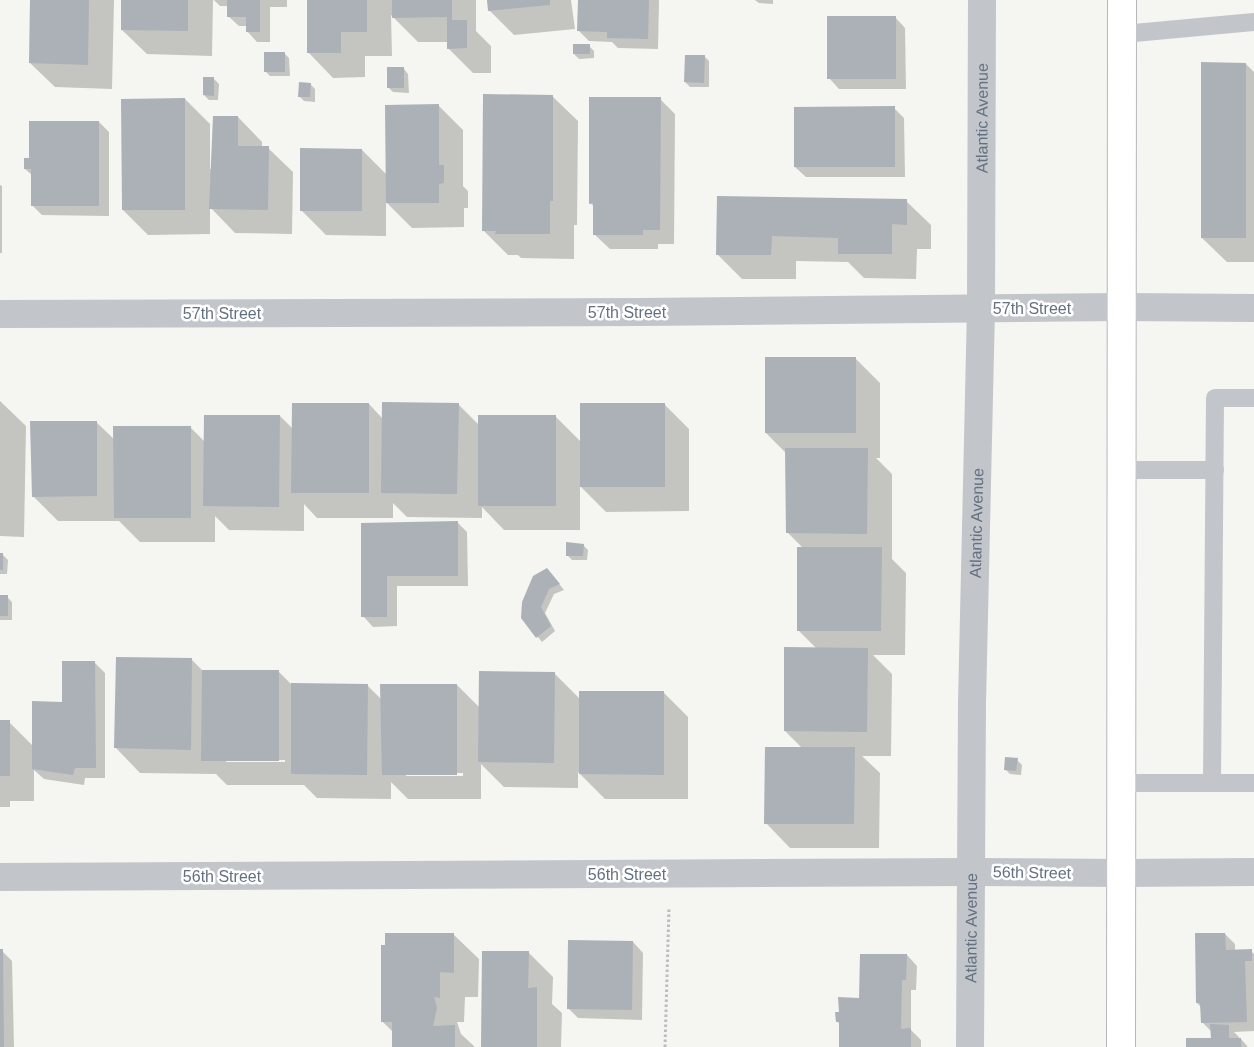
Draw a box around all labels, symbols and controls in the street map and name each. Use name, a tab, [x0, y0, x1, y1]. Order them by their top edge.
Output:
street label: Atlantic Avenue	[973, 63, 991, 173]
street label: 57th Street	[993, 300, 1072, 317]
street label: 57th Street	[588, 304, 667, 321]
street label: 57th Street	[183, 305, 262, 322]
street label: Atlantic Avenue	[967, 468, 986, 578]
street label: 56th Street	[993, 863, 1072, 882]
street label: 56th Street	[588, 866, 667, 883]
street label: 56th Street	[183, 868, 262, 885]
street label: Atlantic Avenue	[962, 873, 980, 983]

